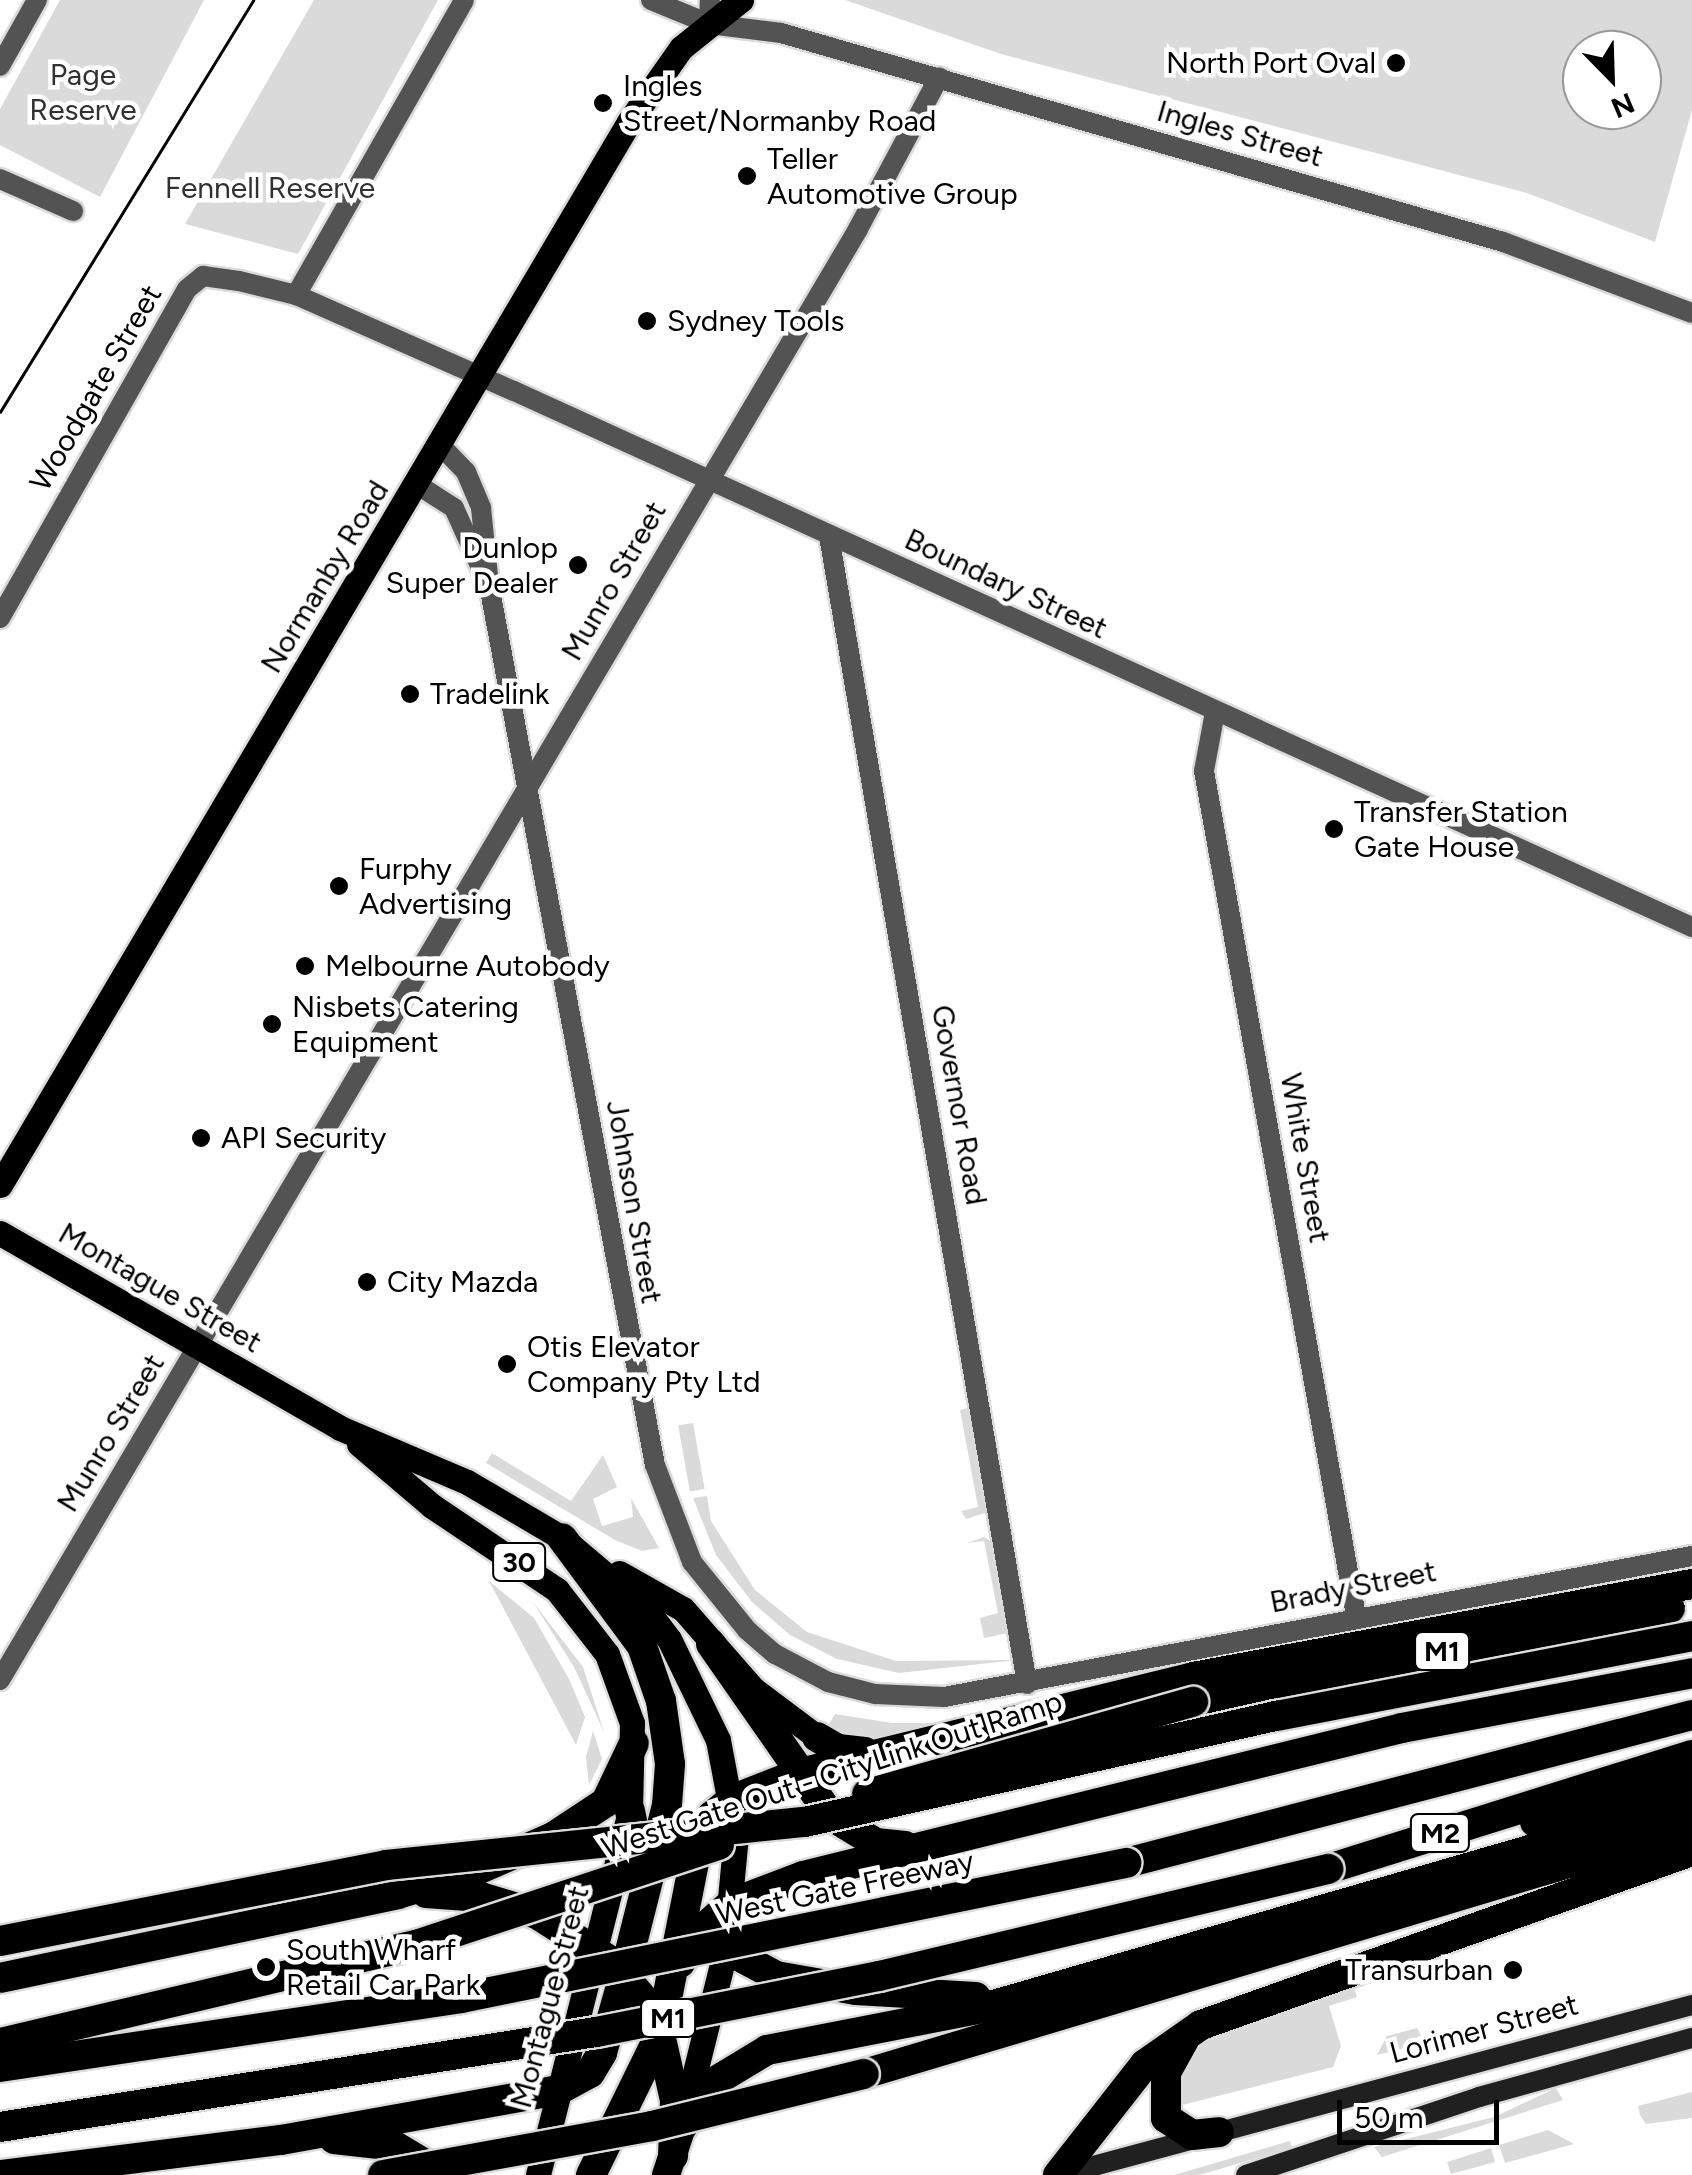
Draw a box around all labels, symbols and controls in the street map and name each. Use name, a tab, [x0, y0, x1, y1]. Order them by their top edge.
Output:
north arrow	[1562, 30, 1662, 130]
place label: North Port Oval	[1166, 45, 1376, 81]
marker: North Port Oval	[1385, 52, 1407, 74]
park label: Page Reserve	[29, 57, 137, 128]
place label: Ingles Street/Normanby Road	[623, 68, 936, 138]
text: N	[1606, 86, 1640, 126]
marker: Ingles Street/Normanby Road	[592, 92, 614, 114]
street label: Ingles Street	[1153, 93, 1327, 175]
place label: Teller Automotive Group	[767, 141, 1018, 212]
marker: Teller Automotive Group	[736, 165, 758, 187]
park label: Fennell Reserve	[165, 170, 375, 206]
street label: Woodgate Street	[22, 279, 170, 497]
place label: Sydney Tools	[667, 303, 844, 339]
marker: Sydney Tools	[636, 310, 658, 332]
street label: Normanby Road	[253, 474, 397, 680]
street label: Munro Street	[554, 495, 674, 667]
street label: Boundary Street	[899, 521, 1113, 647]
place label: Dunlop Super Dealer	[386, 530, 558, 600]
marker: Dunlop Super Dealer	[567, 554, 589, 576]
place label: Tradelink	[430, 676, 549, 712]
marker: Tradelink	[399, 683, 421, 705]
place label: Transfer Station Gate House	[1354, 794, 1568, 864]
marker: Transfer Station Gate House	[1323, 818, 1345, 840]
place label: Furphy Advertising	[359, 851, 512, 922]
marker: Furphy Advertising	[328, 875, 350, 897]
place label: Melbourne Autobody	[325, 948, 610, 984]
marker: Melbourne Autobody	[294, 955, 316, 977]
place label: Nisbets Catering Equipment	[292, 989, 519, 1060]
street label: Governor Road	[924, 1002, 994, 1208]
marker: Nisbets Catering Equipment	[261, 1013, 283, 1035]
street label: White Street	[1272, 1070, 1338, 1246]
street label: Johnson Street	[598, 1098, 670, 1306]
place label: API Security	[221, 1120, 386, 1156]
marker: API Security	[190, 1127, 212, 1149]
street label: Montague Street	[52, 1215, 268, 1361]
place label: City Mazda	[387, 1264, 538, 1300]
marker: City Mazda	[356, 1271, 378, 1293]
place label: Otis Elevator Company Pty Ltd	[527, 1329, 761, 1400]
street label: Munro Street	[50, 1348, 172, 1518]
marker: Otis Elevator Company Pty Ltd	[496, 1353, 518, 1375]
road number: 30	[492, 1539, 546, 1585]
street label: Brady Street	[1267, 1553, 1439, 1621]
road number: M1	[1412, 1628, 1472, 1674]
street label: West Gate Out - CityLink Out Ramp	[597, 1683, 1067, 1867]
road number: M2	[1408, 1810, 1472, 1856]
street label: West Gate Freeway	[713, 1843, 977, 1933]
street label: Montague Street	[503, 1882, 597, 2112]
place label: South Wharf Retail Car Park	[286, 1932, 480, 2002]
place label: Transurban	[1345, 1952, 1493, 1988]
marker: South Wharf Retail Car Park	[255, 1956, 277, 1978]
marker: Transurban	[1502, 1959, 1524, 1981]
street label: Lorimer Street	[1386, 1987, 1582, 2071]
road number: M1	[638, 1995, 698, 2041]
scale bar	[1342, 2080, 1504, 2142]
text: 50 m	[1354, 2099, 1423, 2136]

